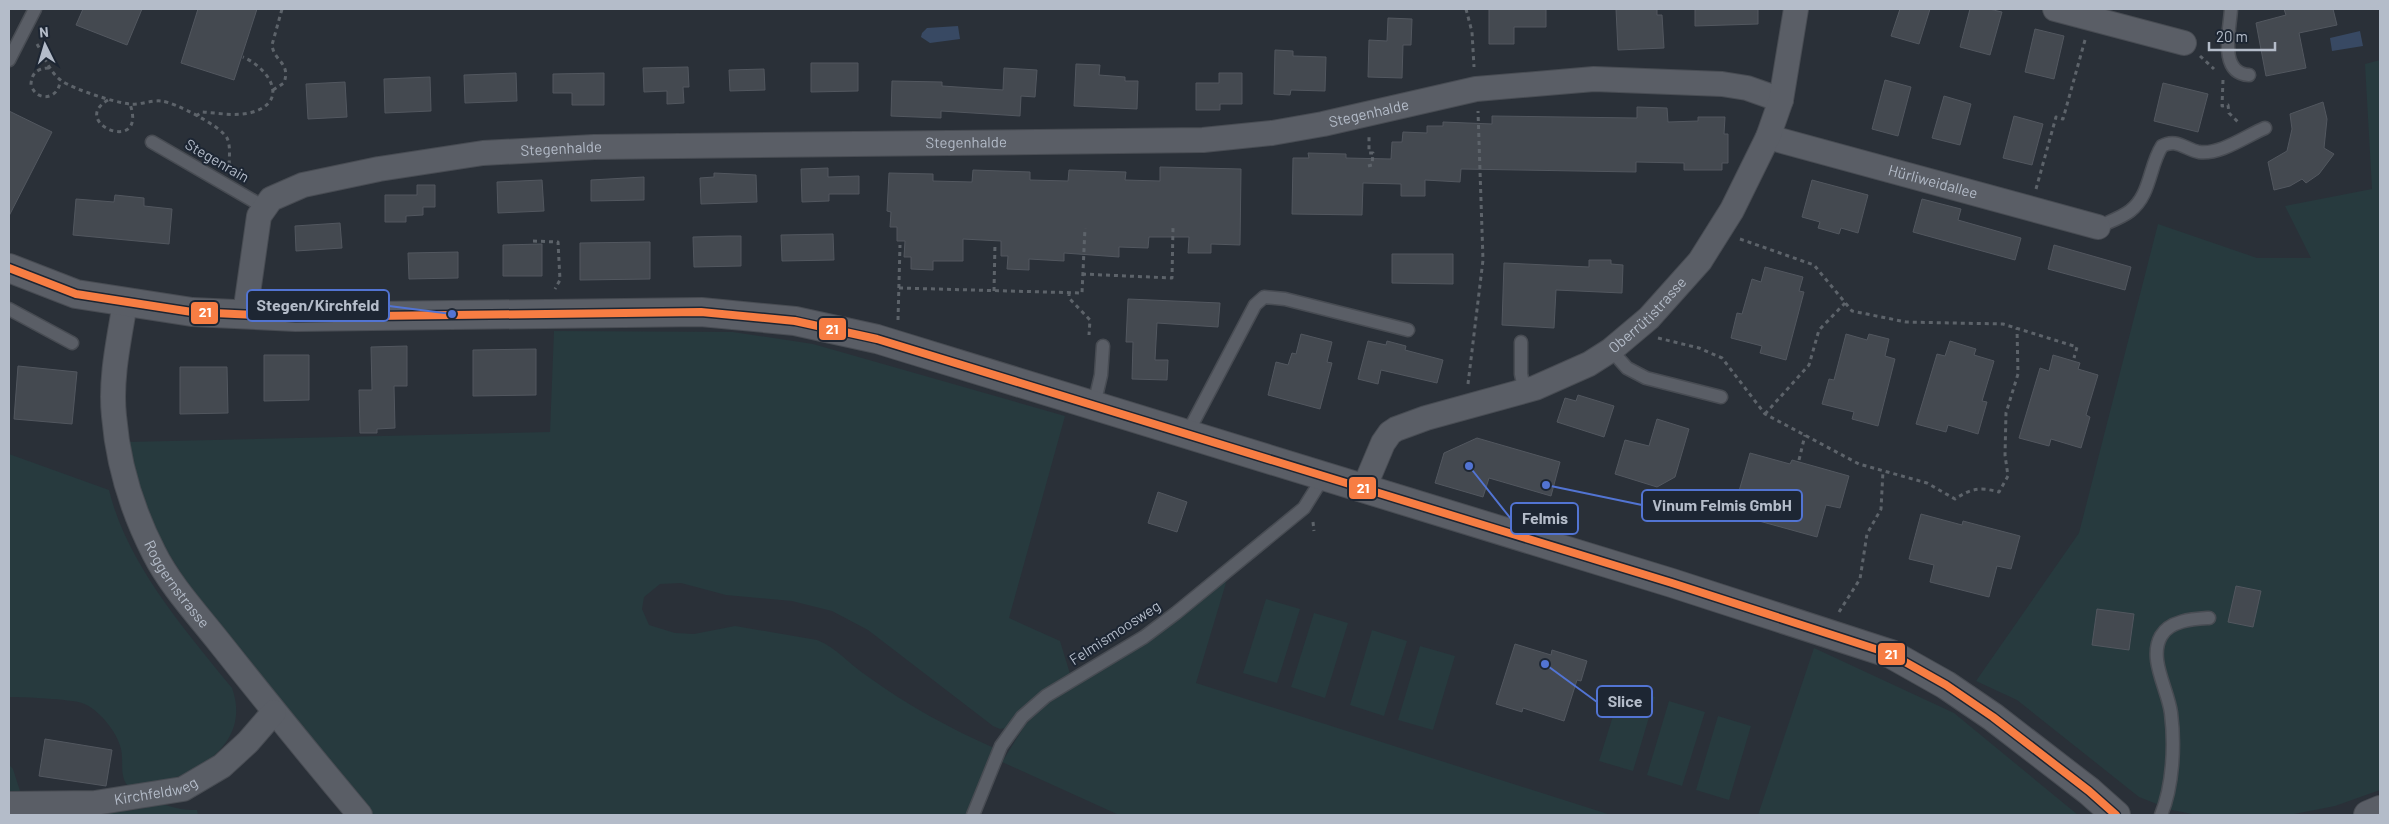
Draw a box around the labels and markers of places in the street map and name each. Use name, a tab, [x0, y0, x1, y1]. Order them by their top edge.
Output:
callout: Stegen/Kirchfeld	[247, 290, 389, 321]
callout: Vinum Felmis GmbH	[1642, 490, 1802, 521]
callout: Felmis	[1511, 503, 1578, 534]
callout: Slice	[1597, 686, 1652, 717]

